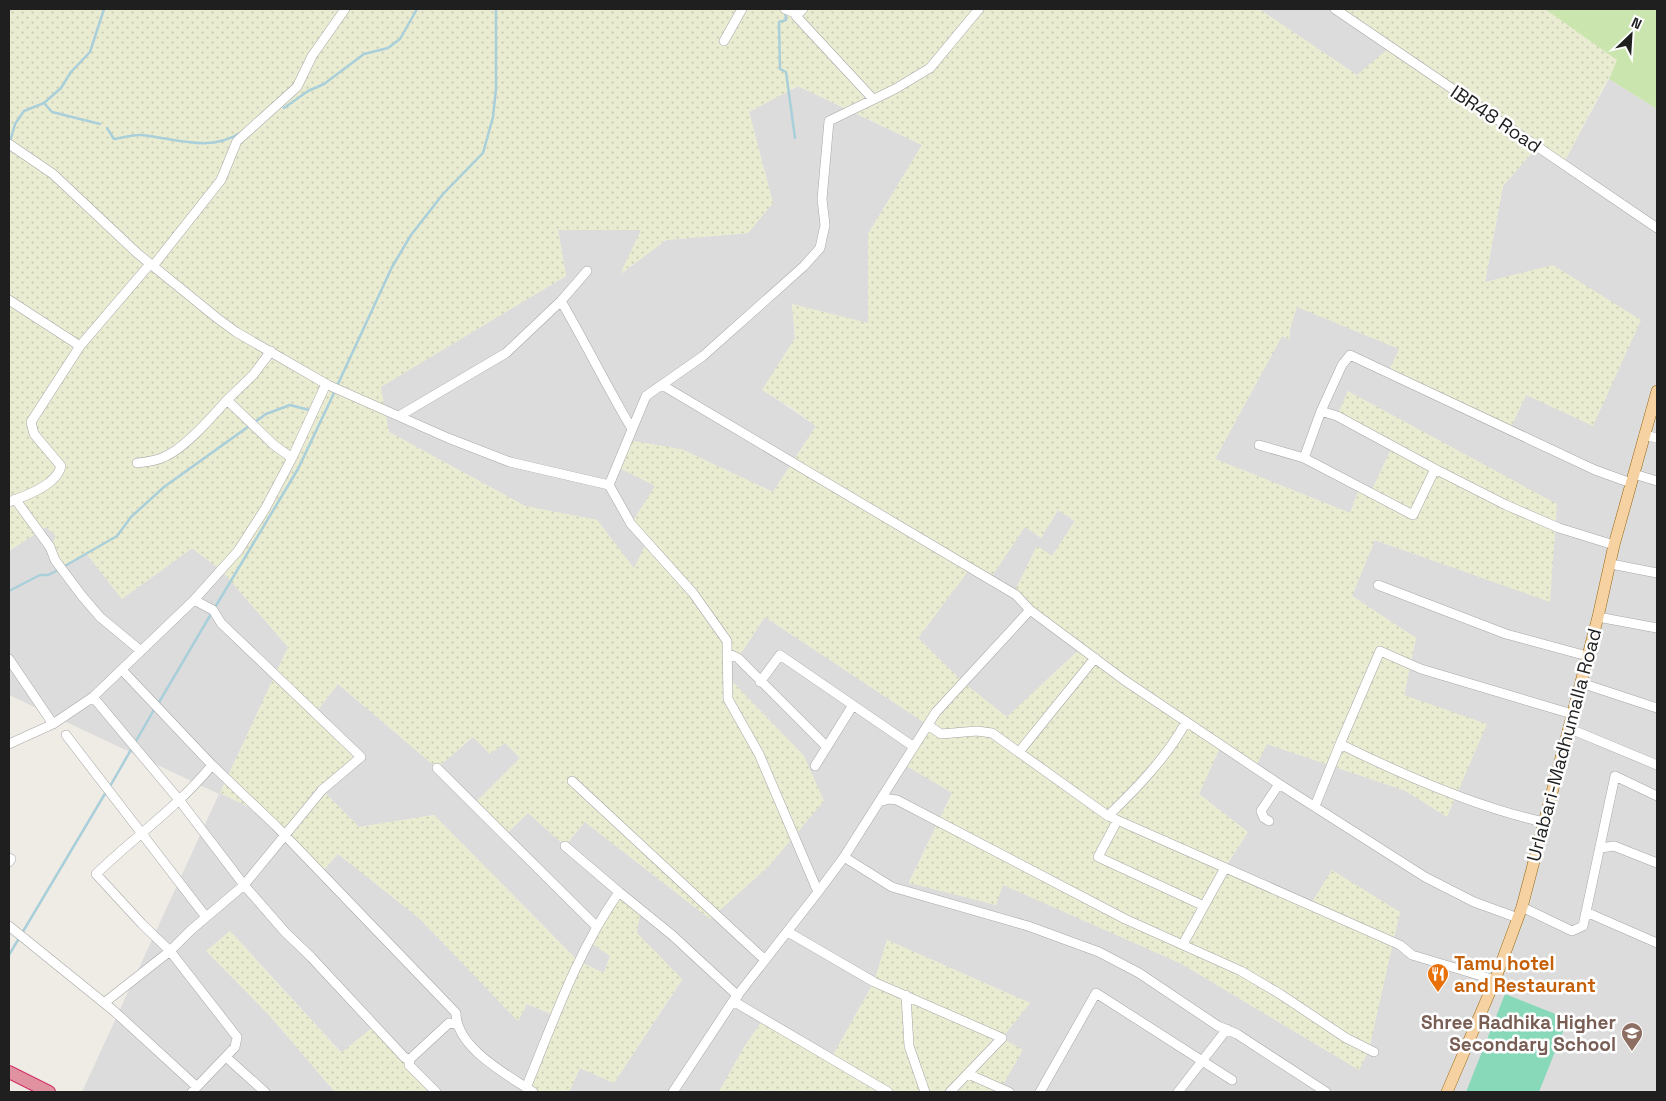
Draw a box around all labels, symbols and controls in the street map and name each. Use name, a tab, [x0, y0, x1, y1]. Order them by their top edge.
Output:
north arrow	[1606, 10, 1656, 60]
text: N	[1628, 13, 1645, 33]
street label: IBR48 Road	[1446, 79, 1546, 159]
street label: Urlabari-Madhumalla Road	[1521, 626, 1607, 864]
place label: Tamu hotel and Restaurant	[1454, 951, 1596, 998]
restaurant icon: Tamu hotel and Restaurant	[1426, 962, 1450, 993]
place label: Shree Radhika Higher Secondary School	[1421, 1010, 1616, 1057]
school or university icon: Shree Radhika Higher Secondary School	[1620, 1021, 1644, 1052]

